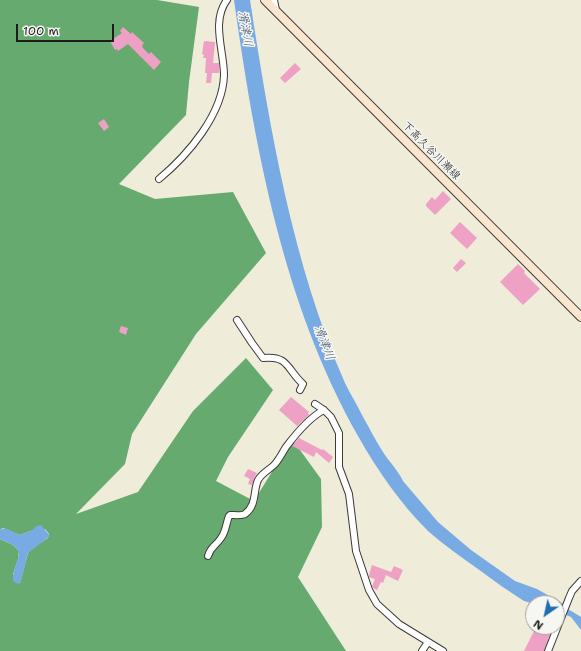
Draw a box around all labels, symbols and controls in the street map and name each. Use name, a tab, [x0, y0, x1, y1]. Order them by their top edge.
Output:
water label: 滑津川	[235, 10, 255, 48]
scale bar	[18, 16, 116, 42]
text: 100 m	[23, 23, 59, 39]
street label: 下高久谷川瀬線	[399, 119, 463, 183]
water label: 滑津川	[311, 324, 337, 362]
north arrow	[525, 595, 565, 635]
text: N	[531, 616, 546, 633]

